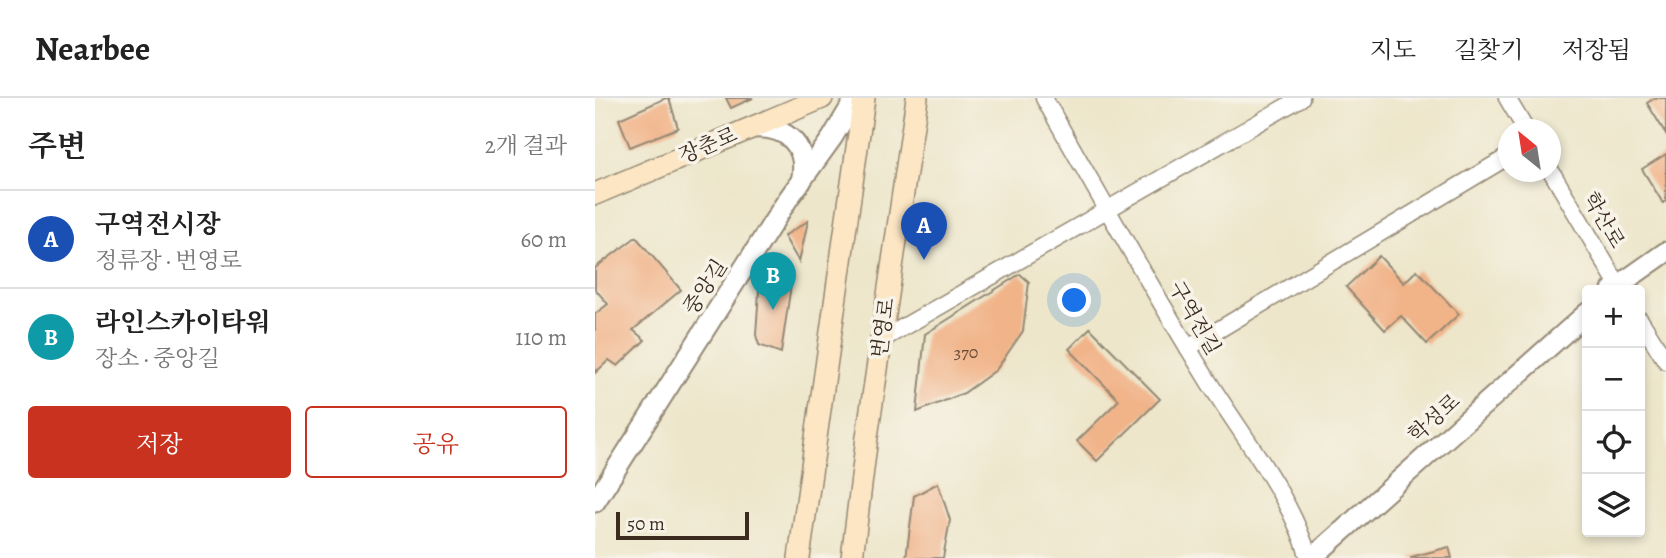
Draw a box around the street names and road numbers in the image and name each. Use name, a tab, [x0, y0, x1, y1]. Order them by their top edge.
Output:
street label: 장춘로	[675, 120, 741, 170]
street label: 학산로	[1577, 187, 1631, 253]
street label: 중앙길	[677, 254, 733, 320]
street label: 구역전길	[1163, 276, 1227, 360]
street label: 번영로	[865, 296, 901, 360]
street label: 학성로	[1402, 387, 1466, 449]

